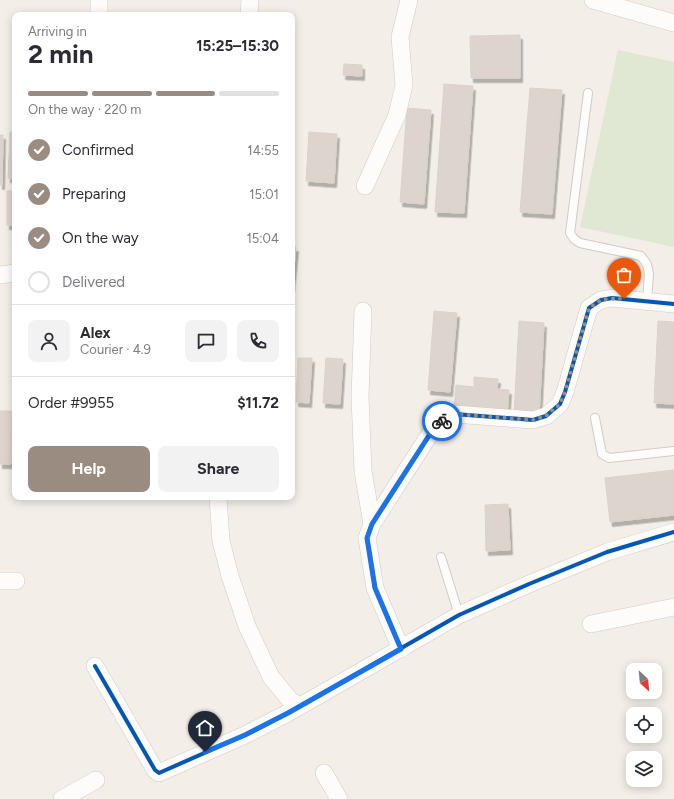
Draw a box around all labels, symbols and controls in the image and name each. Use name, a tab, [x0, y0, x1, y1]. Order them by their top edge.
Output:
text: Arriving in	[28, 24, 87, 39]
text: 15:25–15:30	[196, 37, 279, 55]
text: 2 min	[28, 38, 94, 70]
text: On the way · 220 m	[28, 102, 141, 117]
icon: check	[28, 139, 50, 161]
text: Confirmed	[62, 141, 134, 159]
text: 14:55	[247, 143, 279, 158]
icon: check	[28, 183, 50, 205]
text: Preparing	[62, 185, 126, 203]
text: 15:01	[249, 187, 279, 202]
icon: check	[28, 227, 50, 249]
text: On the way	[62, 229, 139, 247]
text: 15:04	[246, 231, 279, 246]
pin	[607, 258, 641, 299]
icon: bag	[613, 264, 635, 286]
text: Delivered	[62, 273, 125, 291]
button: person	[28, 320, 70, 362]
button: chat	[185, 320, 227, 362]
button: phone	[237, 320, 279, 362]
text: Alex	[80, 324, 110, 342]
text: Courier · 4.9	[80, 342, 151, 357]
text: Order #9955	[28, 394, 114, 412]
text: $11.72	[237, 394, 279, 412]
courier	[422, 401, 462, 441]
icon: bike	[431, 410, 453, 432]
button: Help	[28, 446, 150, 492]
button: Share	[158, 446, 279, 492]
north arrow	[626, 663, 662, 699]
map controls	[626, 663, 662, 787]
button: locate	[626, 707, 662, 743]
pin	[188, 711, 222, 752]
icon: home	[194, 717, 216, 739]
button: layers	[626, 751, 662, 787]

